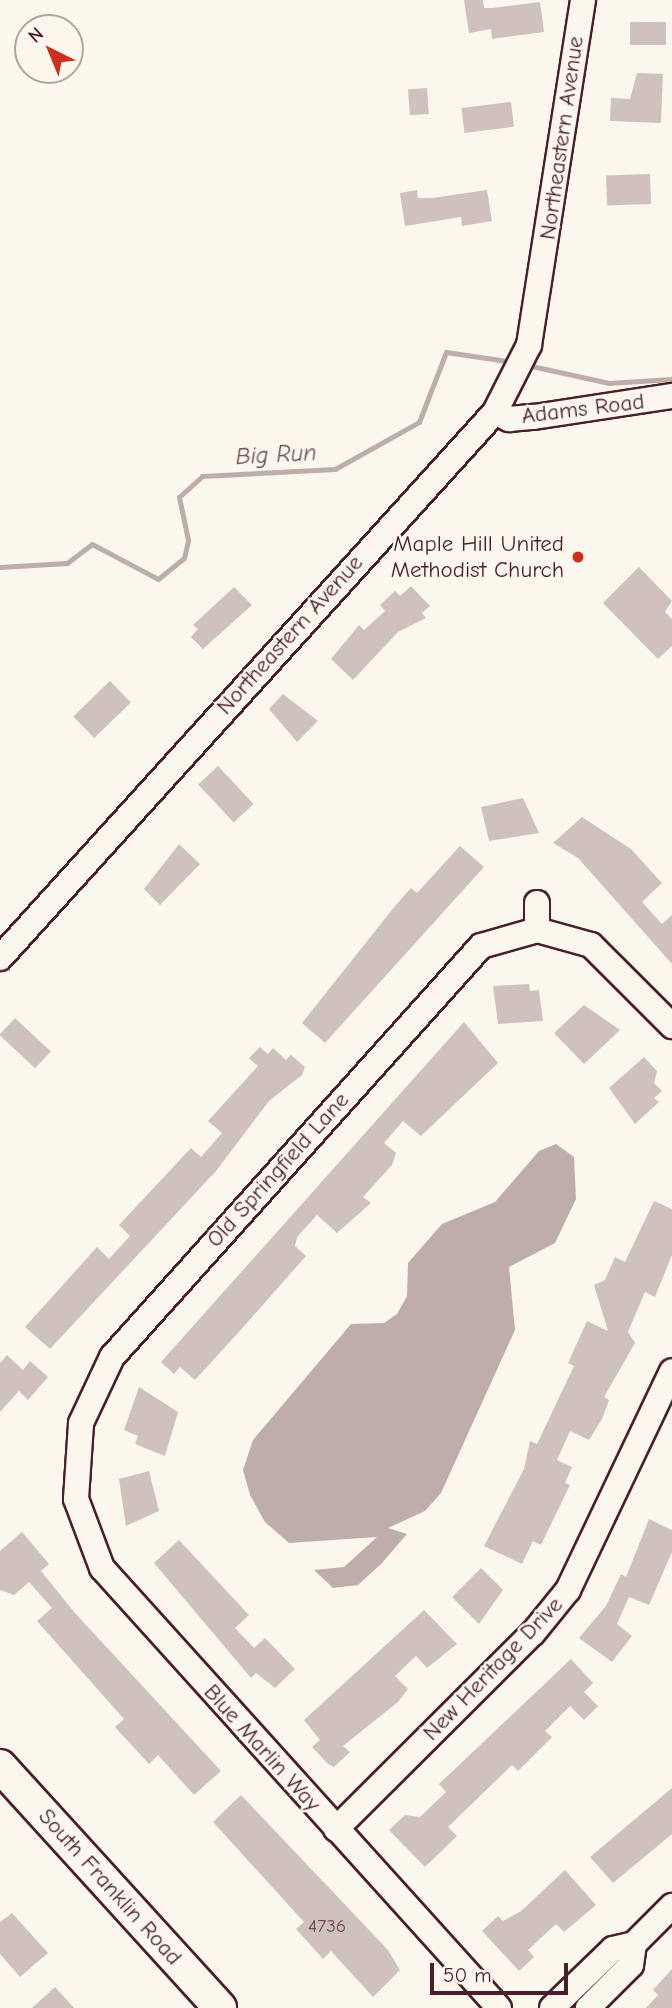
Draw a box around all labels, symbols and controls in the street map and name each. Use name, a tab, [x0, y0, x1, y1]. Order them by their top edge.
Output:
north arrow	[14, 14, 84, 84]
text: N	[24, 23, 48, 47]
street label: Northeastern Avenue	[534, 34, 590, 242]
street label: Adams Road	[520, 388, 646, 430]
water label: Big Run	[235, 438, 317, 472]
place label: Maple Hill United Methodist Church	[391, 530, 564, 584]
street label: Northeastern Avenue	[211, 549, 369, 721]
marker: Maple Hill United Methodist Church	[570, 549, 586, 565]
street label: Old Springfield Lane	[201, 1087, 355, 1253]
street label: New Heritage Drive	[417, 1591, 569, 1747]
street label: Blue Marlin Way	[198, 1679, 326, 1817]
street label: South Franklin Road	[32, 1803, 188, 1971]
house number: 4736	[308, 1916, 346, 1938]
scale bar	[434, 1948, 572, 1992]
text: 50 m	[443, 1963, 492, 1987]

